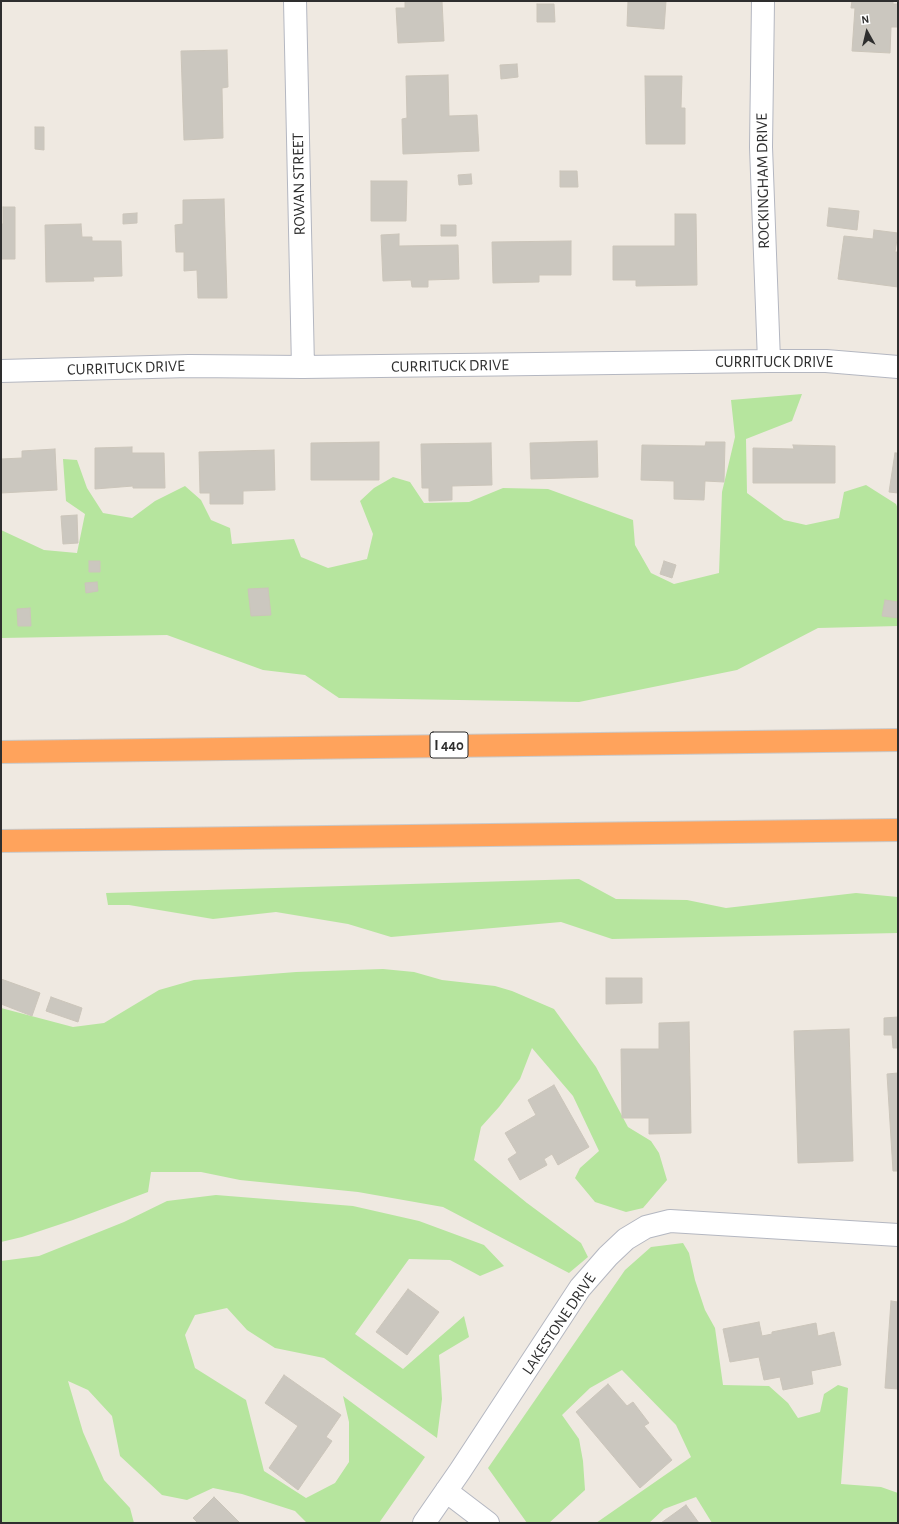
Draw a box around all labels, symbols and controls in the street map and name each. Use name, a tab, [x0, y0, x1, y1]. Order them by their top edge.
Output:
north arrow	[847, 12, 887, 52]
text: N	[861, 14, 870, 26]
street label: ROCKINGHAM DRIVE	[752, 113, 774, 249]
street label: ROWAN STREET	[289, 133, 309, 235]
street label: CURRITUCK DRIVE	[715, 352, 833, 372]
street label: CURRITUCK DRIVE	[391, 355, 509, 377]
street label: CURRITUCK DRIVE	[67, 356, 185, 380]
road number: I 440	[430, 732, 468, 758]
street label: LAKESTONE DRIVE	[518, 1270, 600, 1378]

